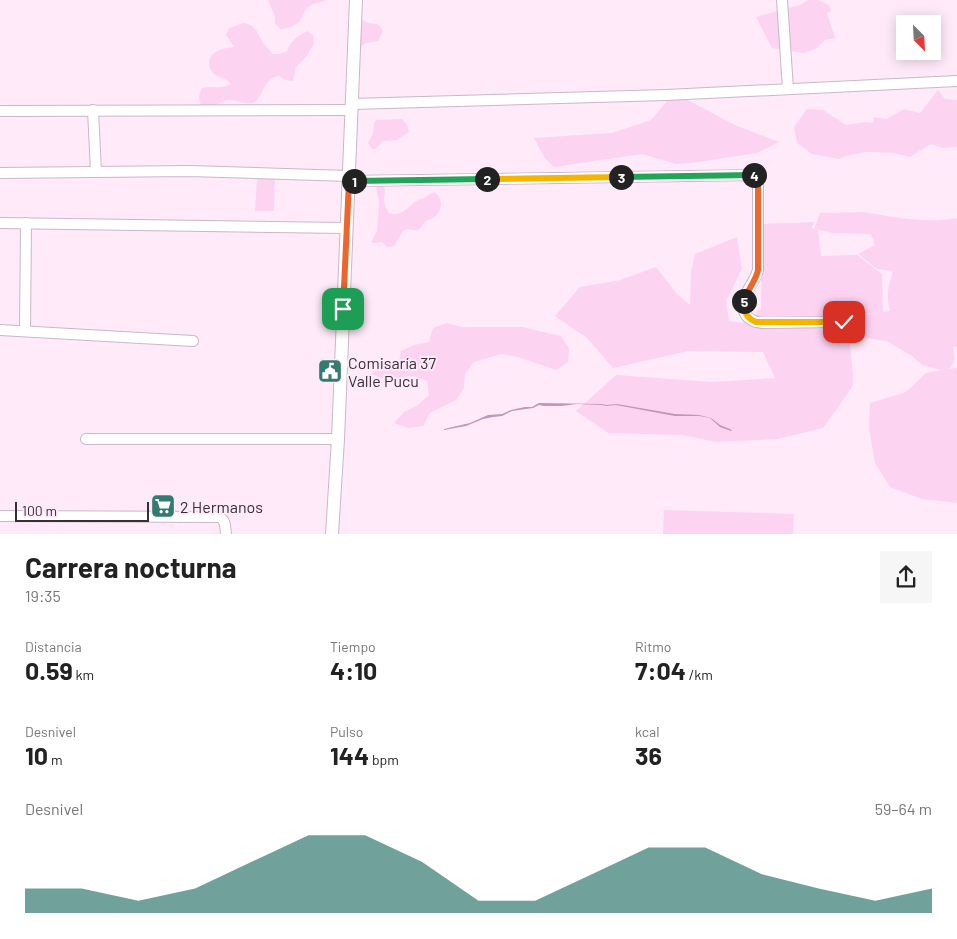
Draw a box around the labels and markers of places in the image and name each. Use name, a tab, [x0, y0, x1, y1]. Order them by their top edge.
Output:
pin: 4	[742, 162, 766, 188]
pin: 3	[608, 164, 634, 190]
pin: 2	[474, 166, 500, 192]
pin: 1	[342, 168, 366, 194]
pin	[322, 288, 364, 330]
pin: 5	[732, 288, 756, 314]
pin	[823, 301, 865, 343]
place label: Comisaría 37 Valle Pucu	[348, 353, 436, 390]
public building icon: Comisaría 37 Valle Pucu	[317, 358, 343, 384]
supermarket icon: 2 Hermanos	[150, 493, 176, 519]
place label: 2 Hermanos	[180, 497, 263, 516]

